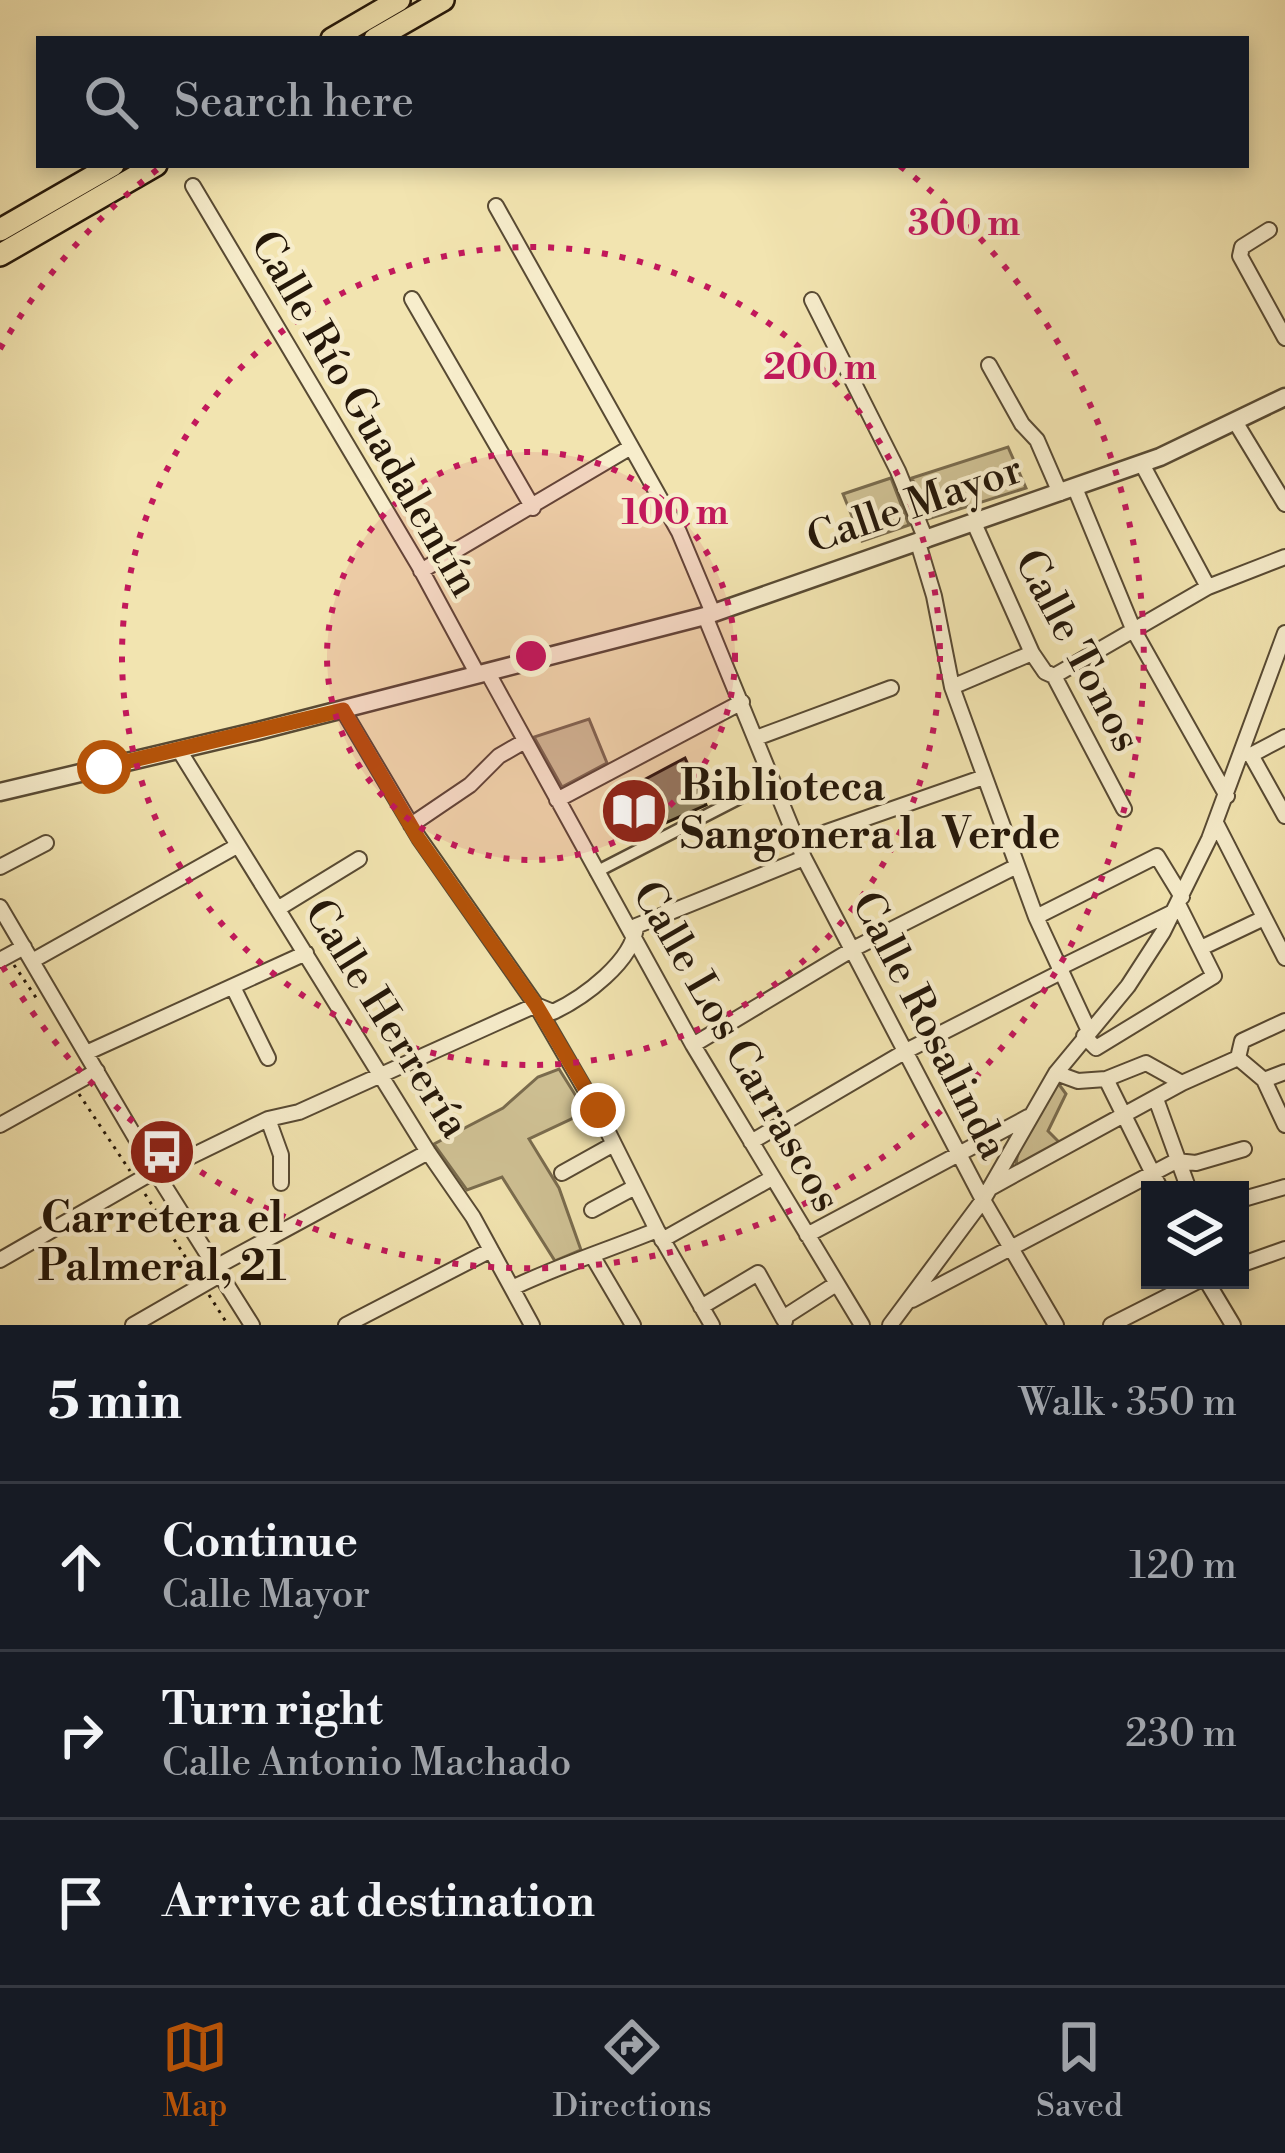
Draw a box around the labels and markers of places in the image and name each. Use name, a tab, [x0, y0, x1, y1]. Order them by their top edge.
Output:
centre of rings	[510, 635, 552, 677]
place label: Biblioteca Sangonera la Verde	[680, 761, 1060, 862]
library icon: Biblioteca Sangonera la Verde	[599, 776, 669, 846]
bus stop icon: Carretera el Palmeral, 21	[127, 1117, 197, 1187]
place label: Carretera el Palmeral, 21	[38, 1193, 286, 1294]

